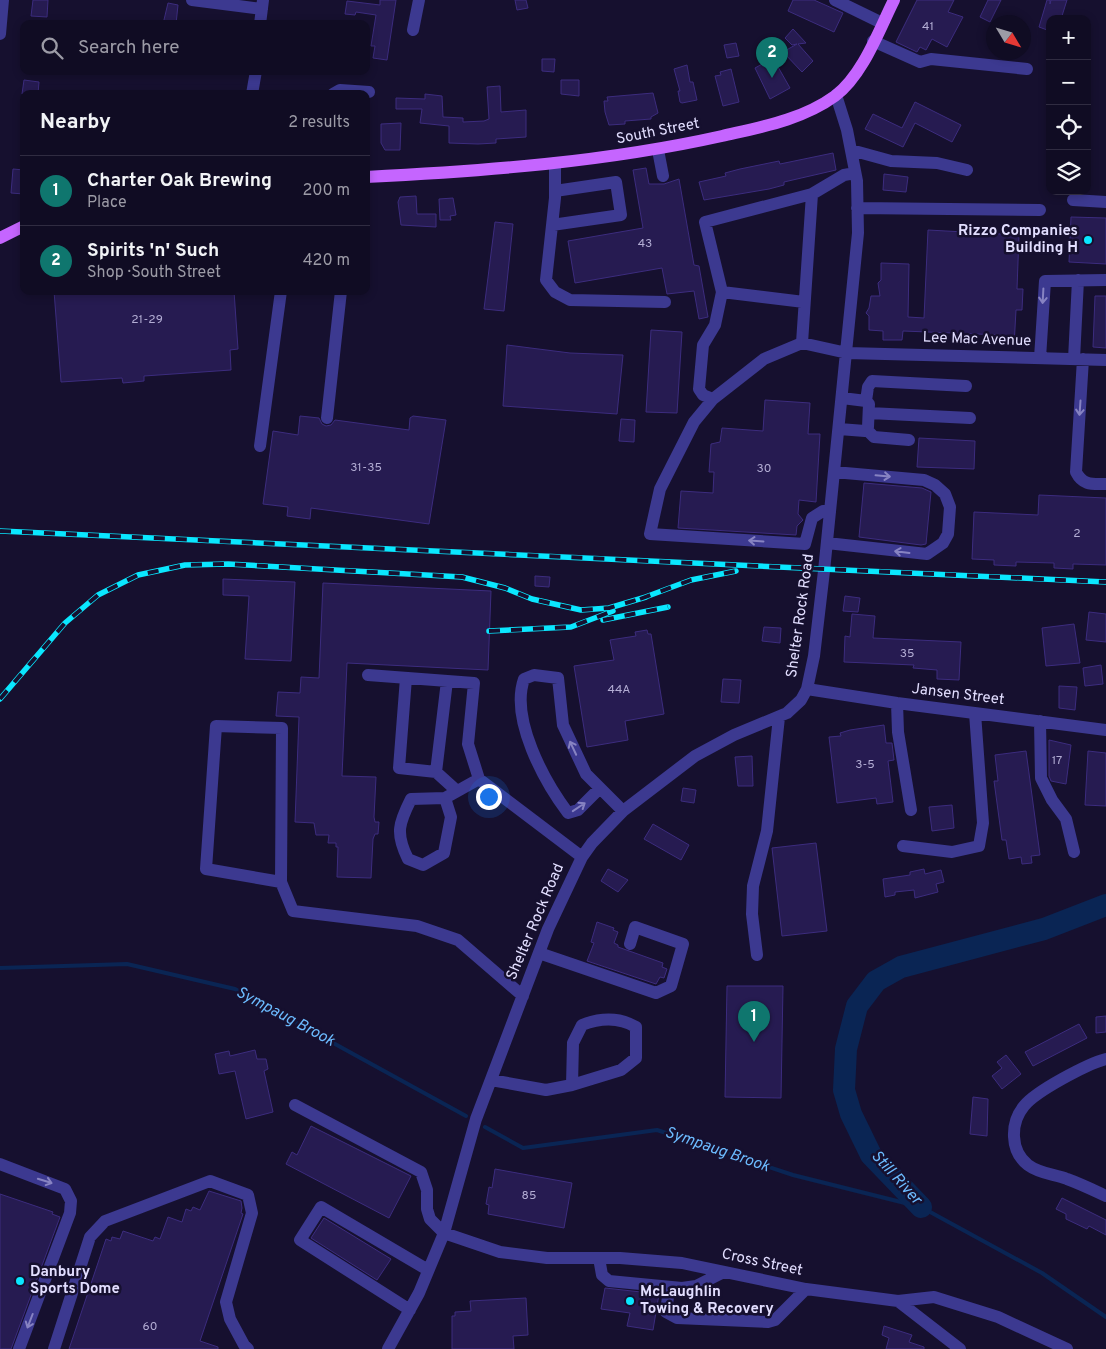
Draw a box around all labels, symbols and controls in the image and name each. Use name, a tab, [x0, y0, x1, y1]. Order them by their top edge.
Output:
north arrow	[986, 15, 1031, 60]
map controls	[1046, 15, 1091, 195]
button: +	[1046, 15, 1091, 60]
house number: 41	[922, 19, 934, 35]
search box	[20, 20, 370, 75]
icon: search	[38, 34, 66, 62]
text: Search here	[78, 36, 180, 60]
pin: 2	[756, 37, 788, 78]
button: −	[1046, 60, 1091, 105]
button: locate	[1046, 105, 1091, 150]
text: Nearby	[40, 109, 111, 136]
text: 2 results	[288, 113, 350, 133]
street label: South Street	[615, 115, 701, 149]
button: layers	[1046, 150, 1091, 195]
text: Charter Oak Brewing	[87, 169, 272, 193]
text: 1	[53, 181, 59, 201]
text: 200 m	[302, 181, 350, 201]
text: Place	[87, 193, 127, 213]
place label: Rizzo Companies Building H	[958, 222, 1078, 258]
marker: Rizzo Companies Building H	[1082, 234, 1094, 246]
house number: 43	[638, 236, 652, 252]
text: Spirits 'n' Such	[87, 239, 219, 263]
text: 2	[51, 251, 61, 271]
text: 420 m	[303, 251, 350, 271]
text: Shop · South Street	[87, 263, 221, 283]
one-way arrow	[1038, 288, 1047, 304]
house number: 21-29	[131, 312, 163, 328]
street label: Lee Mac Avenue	[922, 329, 1032, 351]
one-way arrow	[1076, 400, 1085, 416]
house number: 31-35	[350, 460, 382, 476]
house number: 30	[757, 461, 771, 477]
one-way arrow	[875, 471, 891, 481]
house number: 2	[1073, 526, 1081, 542]
one-way arrow	[748, 537, 764, 546]
one-way arrow	[894, 547, 910, 557]
street label: Shelter Rock Road	[783, 553, 819, 679]
house number: 35	[900, 646, 914, 662]
street label: Jansen Street	[911, 680, 1005, 710]
house number: 44A	[608, 682, 630, 698]
one-way arrow	[568, 741, 578, 756]
house number: 17	[1052, 753, 1062, 769]
house number: 3-5	[855, 757, 875, 773]
your location	[476, 784, 502, 810]
one-way arrow	[572, 802, 586, 812]
street label: Shelter Rock Road	[503, 861, 569, 983]
water label: Sympaug Brook	[232, 983, 339, 1052]
pin: 1	[738, 1001, 770, 1042]
water label: Sympaug Brook	[662, 1123, 773, 1178]
water label: Still River	[866, 1147, 927, 1211]
one-way arrow	[37, 1177, 53, 1187]
house number: 85	[522, 1188, 536, 1204]
street label: Cross Street	[720, 1245, 804, 1281]
place label: Danbury Sports Dome	[30, 1263, 120, 1299]
marker: Danbury Sports Dome	[14, 1275, 26, 1287]
place label: McLaughlin Towing & Recovery	[640, 1283, 774, 1319]
marker: McLaughlin Towing & Recovery	[624, 1295, 636, 1307]
one-way arrow	[25, 1312, 34, 1328]
house number: 60	[143, 1319, 157, 1335]

